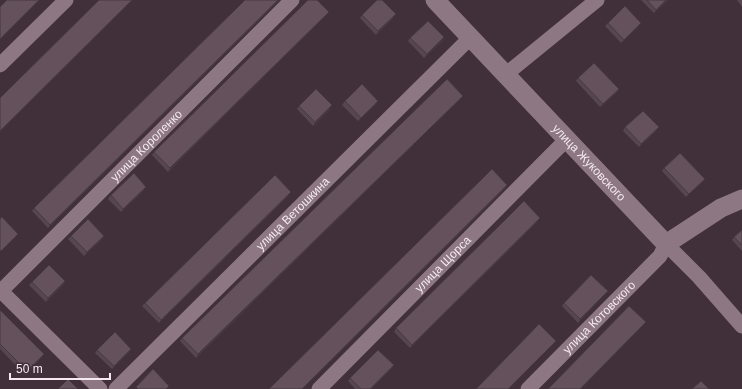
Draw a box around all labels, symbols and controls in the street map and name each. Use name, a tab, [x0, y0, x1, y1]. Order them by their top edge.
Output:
street label: улица Короленко	[108, 107, 185, 184]
street label: улица Жуковского	[549, 121, 629, 204]
street label: улица Ветошкина	[253, 174, 333, 253]
street label: улица Щорса	[412, 233, 474, 295]
street label: улица Котовского	[560, 278, 639, 357]
scale bar	[10, 355, 110, 381]
text: 50 m	[16, 362, 43, 376]

